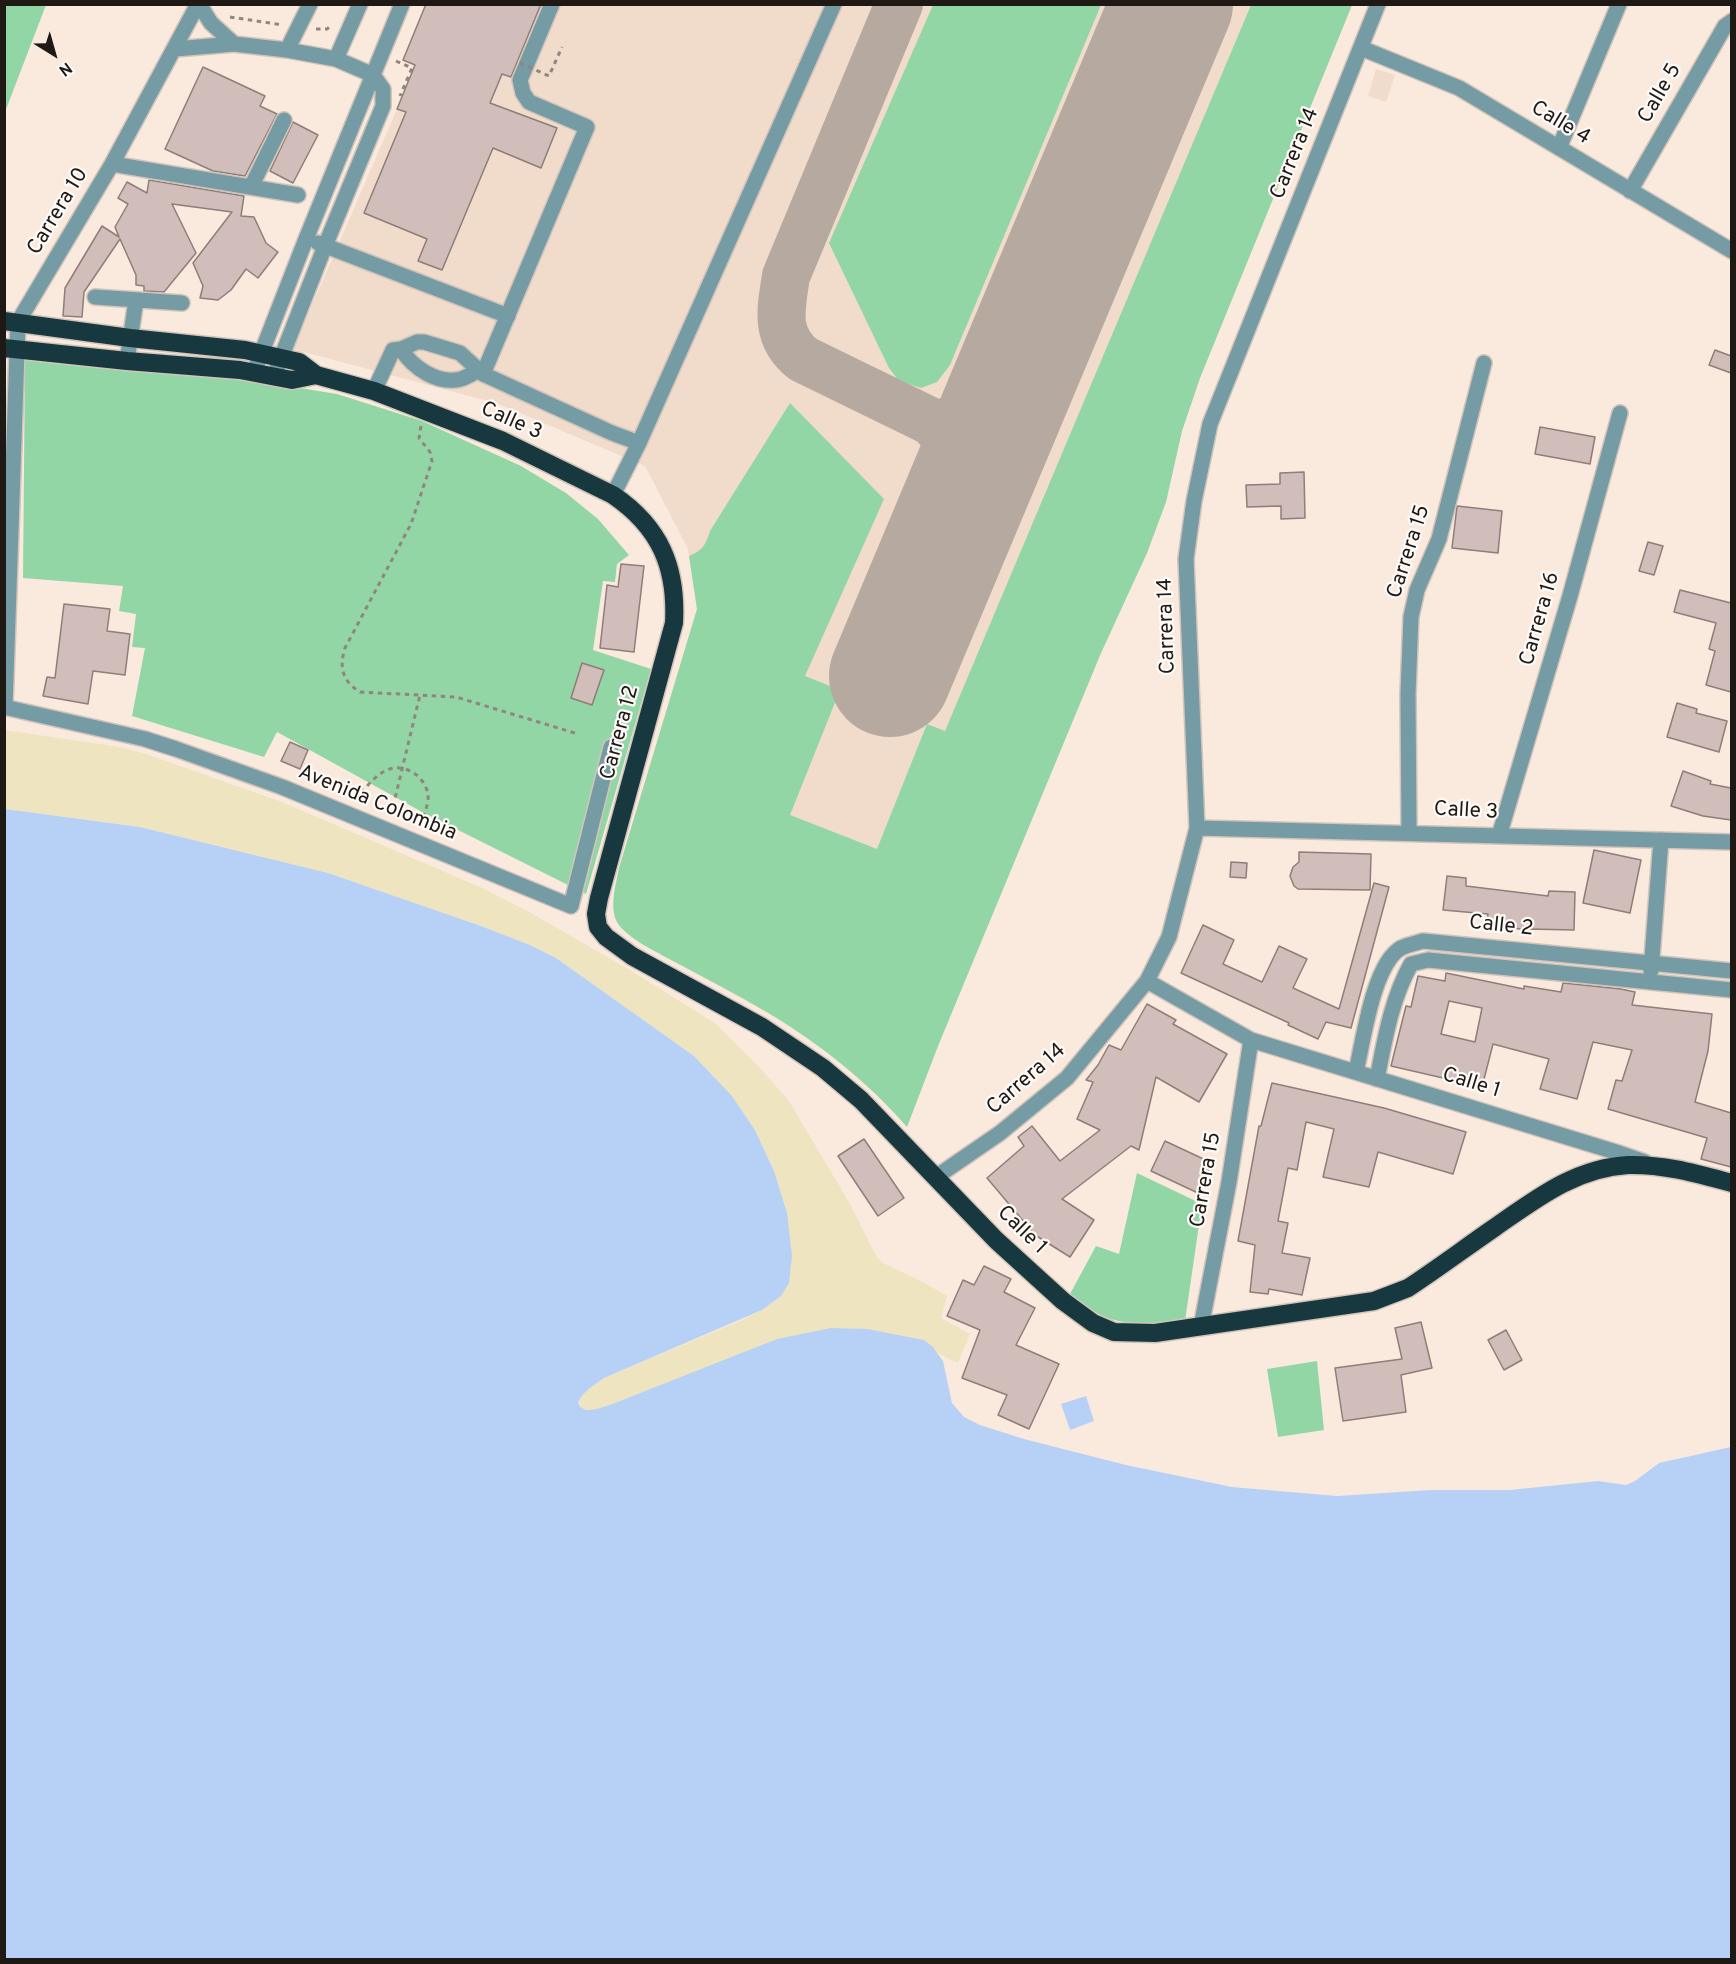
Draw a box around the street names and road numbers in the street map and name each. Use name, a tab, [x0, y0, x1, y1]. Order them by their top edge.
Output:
street label: Calle 5	[1634, 60, 1688, 128]
street label: Calle 4	[1526, 96, 1594, 152]
street label: Carrera 14	[1266, 105, 1326, 203]
street label: Carrera 10	[23, 164, 95, 260]
street label: Calle 3	[476, 397, 546, 447]
street label: Carrera 15	[1383, 502, 1437, 602]
street label: Carrera 16	[1516, 569, 1566, 669]
street label: Carrera 14	[1154, 577, 1182, 675]
street label: Carrera 12	[596, 683, 646, 783]
street label: Avenida Colombia	[294, 761, 460, 847]
street label: Calle 3	[1433, 798, 1499, 826]
street label: Calle 2	[1467, 911, 1535, 943]
street label: Carrera 14	[982, 1039, 1072, 1121]
street label: Calle 1	[1439, 1063, 1503, 1105]
street label: Carrera 15	[1186, 1130, 1228, 1230]
street label: Calle 1	[991, 1201, 1051, 1261]

